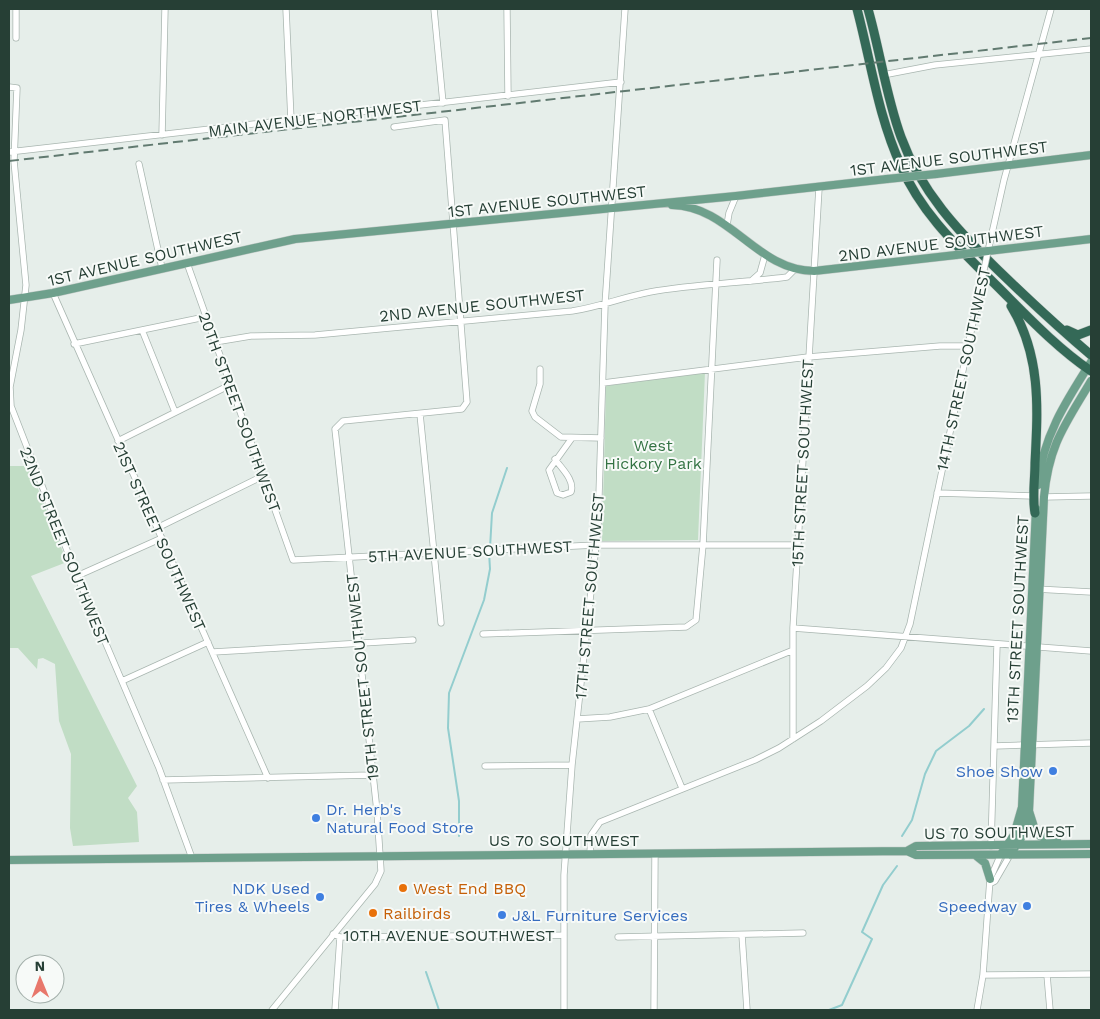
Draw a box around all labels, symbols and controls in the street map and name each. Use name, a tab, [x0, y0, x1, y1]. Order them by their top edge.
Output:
street label: MAIN AVENUE NORTHWEST	[207, 96, 423, 141]
street label: 1ST AVENUE SOUTHWEST	[849, 137, 1049, 180]
street label: 1ST AVENUE SOUTHWEST	[447, 182, 647, 221]
street label: 2ND AVENUE SOUTHWEST	[838, 221, 1045, 265]
street label: 1ST AVENUE SOUTHWEST	[46, 227, 245, 290]
street label: 14TH STREET SOUTHWEST	[933, 265, 994, 473]
street label: 2ND AVENUE SOUTHWEST	[378, 285, 586, 326]
street label: 20TH STREET SOUTHWEST	[194, 310, 285, 515]
street label: 15TH STREET SOUTHWEST	[788, 359, 817, 567]
park label: West Hickory Park	[604, 436, 702, 473]
street label: 21ST STREET SOUTHWEST	[109, 439, 210, 634]
street label: 22ND STREET SOUTHWEST	[16, 444, 113, 649]
street label: 17TH STREET SOUTHWEST	[571, 492, 608, 700]
street label: 13TH STREET SOUTHWEST	[1003, 515, 1032, 723]
street label: 5TH AVENUE SOUTHWEST	[367, 537, 573, 566]
street label: 19TH STREET SOUTHWEST	[342, 572, 383, 781]
place label: Shoe Show	[956, 762, 1043, 781]
marker: Shoe Show	[1047, 765, 1059, 777]
place label: Dr. Herb's Natural Food Store	[326, 800, 474, 837]
marker: Dr. Herb's Natural Food Store	[310, 812, 322, 824]
street label: US 70 SOUTHWEST	[924, 822, 1075, 843]
street label: US 70 SOUTHWEST	[489, 831, 640, 850]
place label: NDK Used Tires & Wheels	[195, 879, 310, 916]
place label: West End BBQ	[413, 879, 526, 898]
marker: West End BBQ	[397, 882, 409, 894]
marker: NDK Used Tires & Wheels	[314, 891, 326, 903]
place label: Speedway	[938, 897, 1018, 916]
marker: Speedway	[1021, 900, 1033, 912]
place label: Railbirds	[383, 904, 451, 923]
place label: J&L Furniture Services	[512, 906, 688, 925]
marker: Railbirds	[367, 907, 379, 919]
marker: J&L Furniture Services	[496, 909, 508, 921]
street label: 10TH AVENUE SOUTHWEST	[343, 926, 555, 945]
north arrow	[15, 954, 65, 1004]
text: N	[34, 958, 45, 974]

